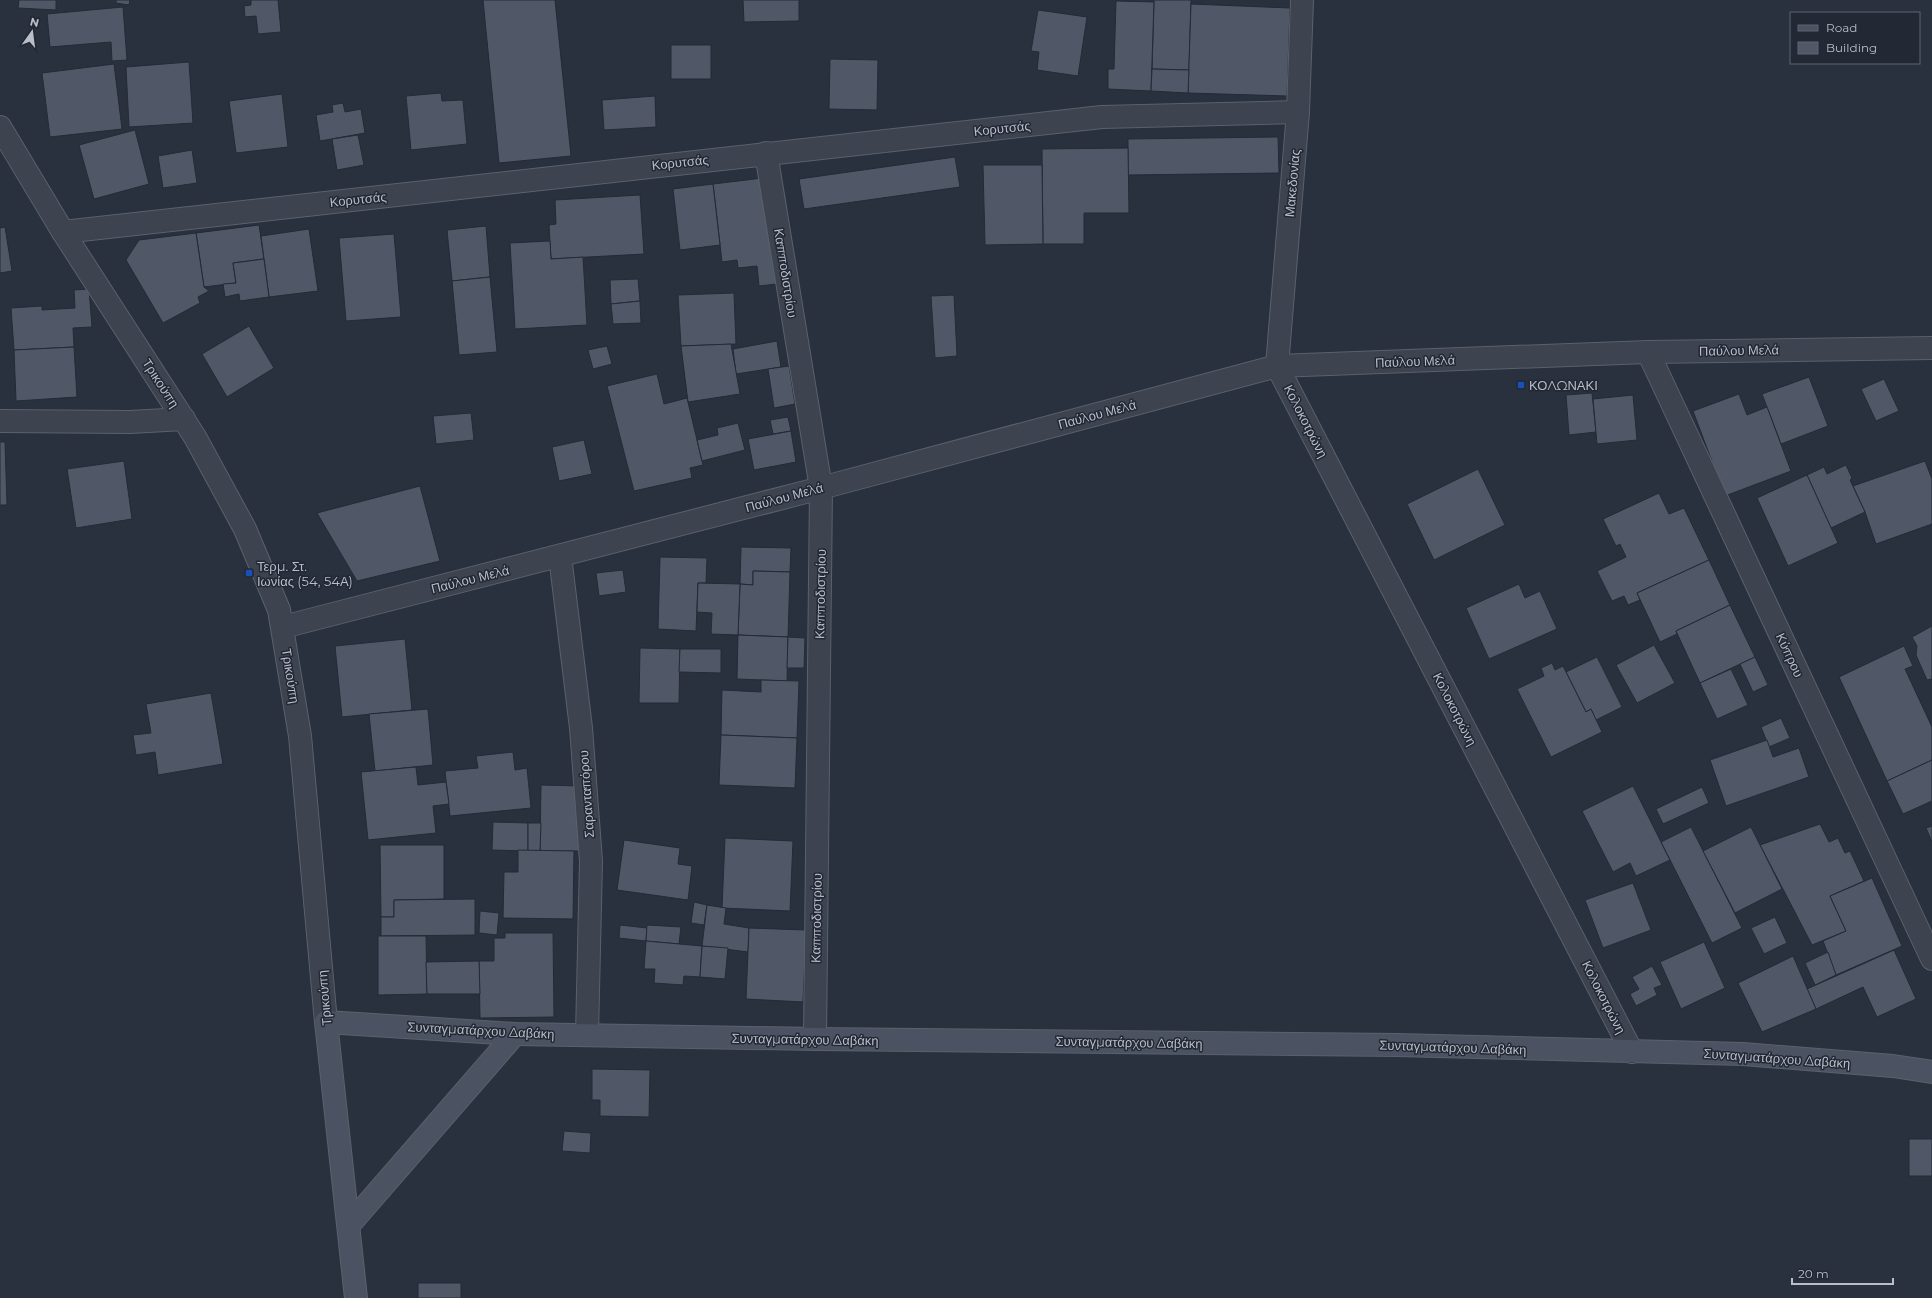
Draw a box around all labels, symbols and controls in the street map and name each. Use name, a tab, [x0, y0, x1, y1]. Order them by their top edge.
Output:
north arrow	[12, 12, 52, 52]
legend	[1790, 12, 1920, 64]
text: N	[28, 14, 40, 30]
text: Road	[1826, 20, 1857, 35]
text: Building	[1826, 40, 1877, 55]
street label: Κορυτσάς	[973, 117, 1031, 139]
street label: Μακεδονίας	[1281, 148, 1303, 218]
street label: Κορυτσάς	[651, 151, 709, 173]
street label: Κορυτσάς	[329, 188, 387, 210]
street label: Καπποδιστρίου	[771, 227, 801, 319]
street label: Παύλου Μελά	[1699, 341, 1780, 359]
street label: Παύλου Μελά	[1375, 352, 1456, 370]
street label: Τρικούπη	[139, 355, 183, 411]
place label: ΚΟΛΩΝΑΚΙ	[1529, 377, 1598, 393]
marker: ΚΟΛΩΝΑΚΙ	[1516, 380, 1526, 390]
street label: Κολοκοτρώνη	[1281, 382, 1331, 460]
street label: Παύλου Μελά	[1056, 396, 1138, 432]
street label: Παύλου Μελά	[743, 479, 825, 515]
street label: Καπποδιστρίου	[811, 549, 829, 639]
place label: Τερμ. Στ. Ιωνίας (54, 54Α)	[257, 558, 353, 589]
street label: Παύλου Μελά	[429, 561, 511, 596]
marker: Τερμ. Στ. Ιωνίας (54, 54Α)	[244, 568, 254, 578]
street label: Κύπρου	[1773, 630, 1807, 680]
street label: Τρικούπη	[279, 647, 303, 705]
street label: Κολοκοτρώνη	[1430, 670, 1480, 748]
street label: Σαρανταπόρου	[575, 750, 597, 838]
street label: Καπποδιστρίου	[807, 873, 825, 963]
street label: Κολοκοτρώνη	[1579, 958, 1629, 1036]
street label: Τρικούπη	[314, 970, 334, 1026]
street label: Συνταγματάρχου Δαβάκη	[407, 1018, 555, 1042]
street label: Συνταγματάρχου Δαβάκη	[731, 1030, 879, 1048]
street label: Συνταγματάρχου Δαβάκη	[1055, 1033, 1203, 1051]
street label: Συνταγματάρχου Δαβάκη	[1379, 1036, 1527, 1058]
street label: Συνταγματάρχου Δαβάκη	[1703, 1045, 1851, 1071]
scale bar	[1792, 1260, 1893, 1286]
text: 20 m	[1798, 1266, 1829, 1281]

